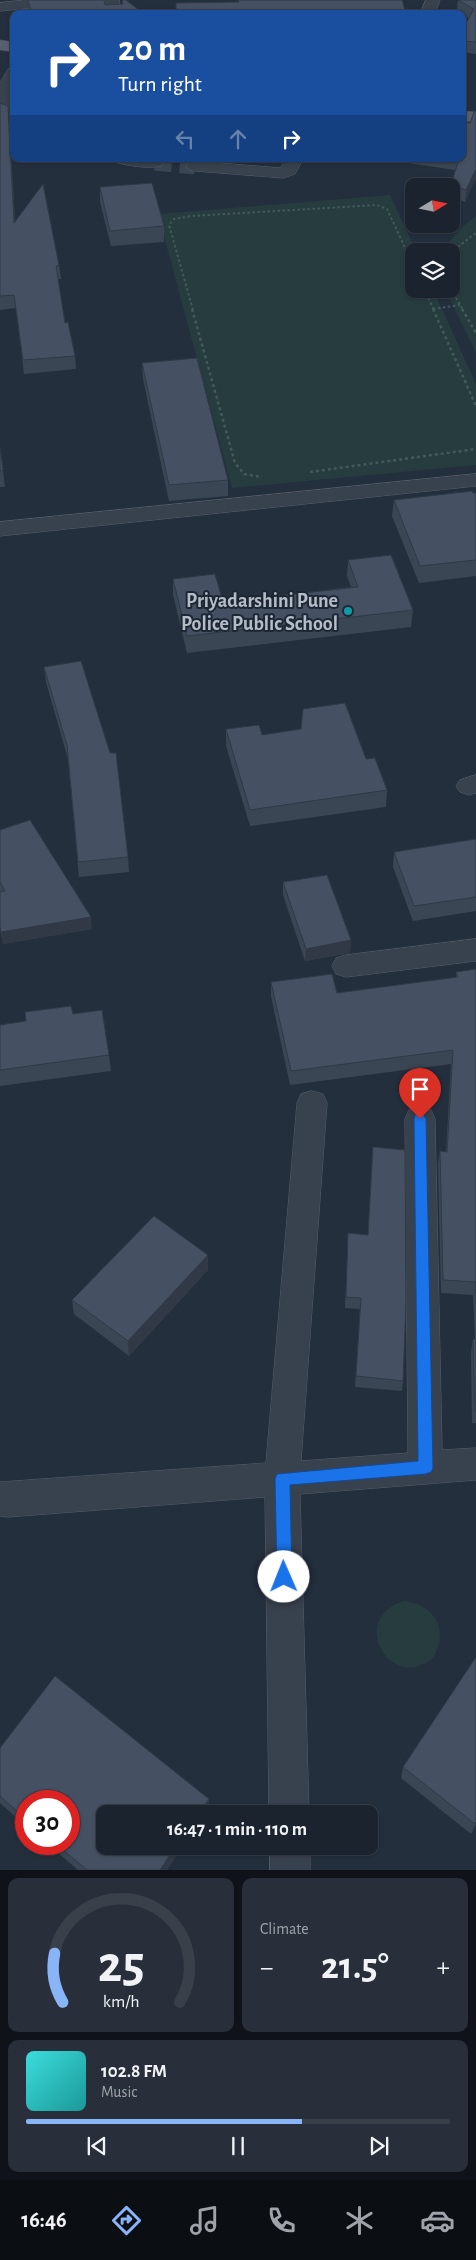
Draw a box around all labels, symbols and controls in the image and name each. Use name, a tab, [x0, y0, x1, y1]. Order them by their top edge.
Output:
icon: right	[35, 30, 100, 95]
text: 20 m	[118, 32, 186, 67]
text: Turn right	[118, 73, 202, 95]
icon: left	[171, 125, 199, 153]
icon: ahead	[224, 125, 252, 153]
icon: right	[277, 125, 305, 153]
north arrow	[405, 178, 460, 232]
map controls	[405, 178, 460, 298]
button: layers	[405, 243, 460, 298]
place label: Priyadarshini Pune Police Public School	[181, 591, 338, 634]
marker: Priyadarshini Pune Police Public School	[342, 605, 354, 617]
pin	[399, 1068, 441, 1119]
icon: arrive	[406, 1075, 434, 1103]
position arrow	[257, 1550, 309, 1602]
speed limit sign: 30	[15, 1790, 80, 1855]
text: 16:47 · 1 min · 110 m	[167, 1820, 307, 1839]
text: Climate	[260, 1921, 309, 1937]
text: 25	[98, 1939, 144, 1991]
text: 21.5°	[321, 1948, 389, 1986]
text: −	[260, 1954, 273, 1982]
text: +	[437, 1954, 450, 1982]
text: km/h	[103, 1993, 139, 2011]
text: 102.8 FM	[101, 2062, 167, 2081]
text: Music	[101, 2084, 137, 2100]
icon: previous	[83, 2132, 111, 2160]
icon: pause	[224, 2132, 252, 2160]
icon: next	[365, 2132, 393, 2160]
icon: directions	[109, 2203, 144, 2238]
icon: music	[187, 2203, 222, 2238]
icon: phone	[264, 2203, 299, 2238]
icon: climate	[342, 2203, 377, 2238]
icon: car	[420, 2203, 455, 2238]
text: 16:46	[21, 2209, 67, 2231]

